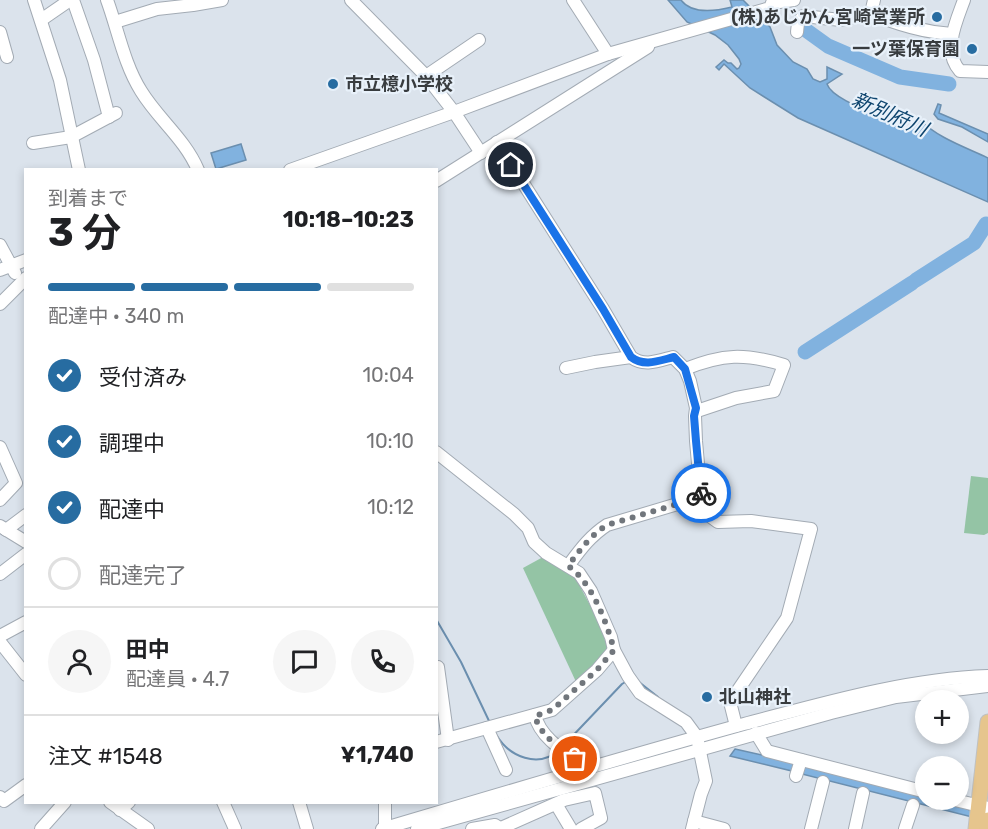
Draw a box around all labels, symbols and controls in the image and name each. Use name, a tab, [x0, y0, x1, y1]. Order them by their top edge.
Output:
place label: (株)あじかん宮崎営業所	[731, 6, 925, 28]
marker: (株)あじかん宮崎営業所	[930, 10, 944, 24]
place label: 一ツ葉保育園	[852, 38, 960, 60]
marker: 一ツ葉保育園	[965, 42, 979, 56]
place label: 市立檍小学校	[345, 73, 453, 95]
marker: 市立檍小学校	[326, 77, 340, 91]
water label: 新別府川	[849, 87, 933, 142]
pin	[485, 139, 536, 190]
icon: home	[494, 148, 527, 181]
text: 到着まで	[48, 186, 128, 210]
text: 10:18–10:23	[283, 206, 414, 233]
text: 3 分	[48, 210, 121, 256]
text: 配達中 · 340 m	[48, 304, 184, 328]
icon: check	[48, 359, 81, 392]
text: 10:04	[363, 363, 414, 387]
text: 受付済み	[99, 364, 187, 391]
icon: check	[48, 425, 81, 458]
text: 10:10	[366, 429, 414, 453]
text: 調理中	[99, 430, 165, 457]
courier	[671, 463, 731, 523]
icon: bike	[685, 477, 718, 510]
icon: check	[48, 491, 81, 524]
text: 10:12	[367, 495, 414, 519]
text: 配達中	[99, 496, 165, 523]
text: 配達完了	[99, 562, 187, 589]
button: person	[48, 630, 111, 693]
button: chat	[273, 630, 336, 693]
button: phone	[351, 630, 414, 693]
text: 田中	[126, 636, 170, 663]
text: 配達員 · 4.7	[126, 667, 229, 691]
place label: 北山神社	[719, 686, 791, 708]
marker: 北山神社	[700, 690, 714, 704]
map controls	[915, 690, 969, 810]
button: +	[915, 690, 969, 744]
pin	[549, 733, 600, 784]
text: ¥1,740	[341, 741, 414, 768]
icon: bag	[558, 742, 591, 775]
text: 注文 #1548	[48, 743, 163, 770]
button: −	[915, 756, 969, 810]

